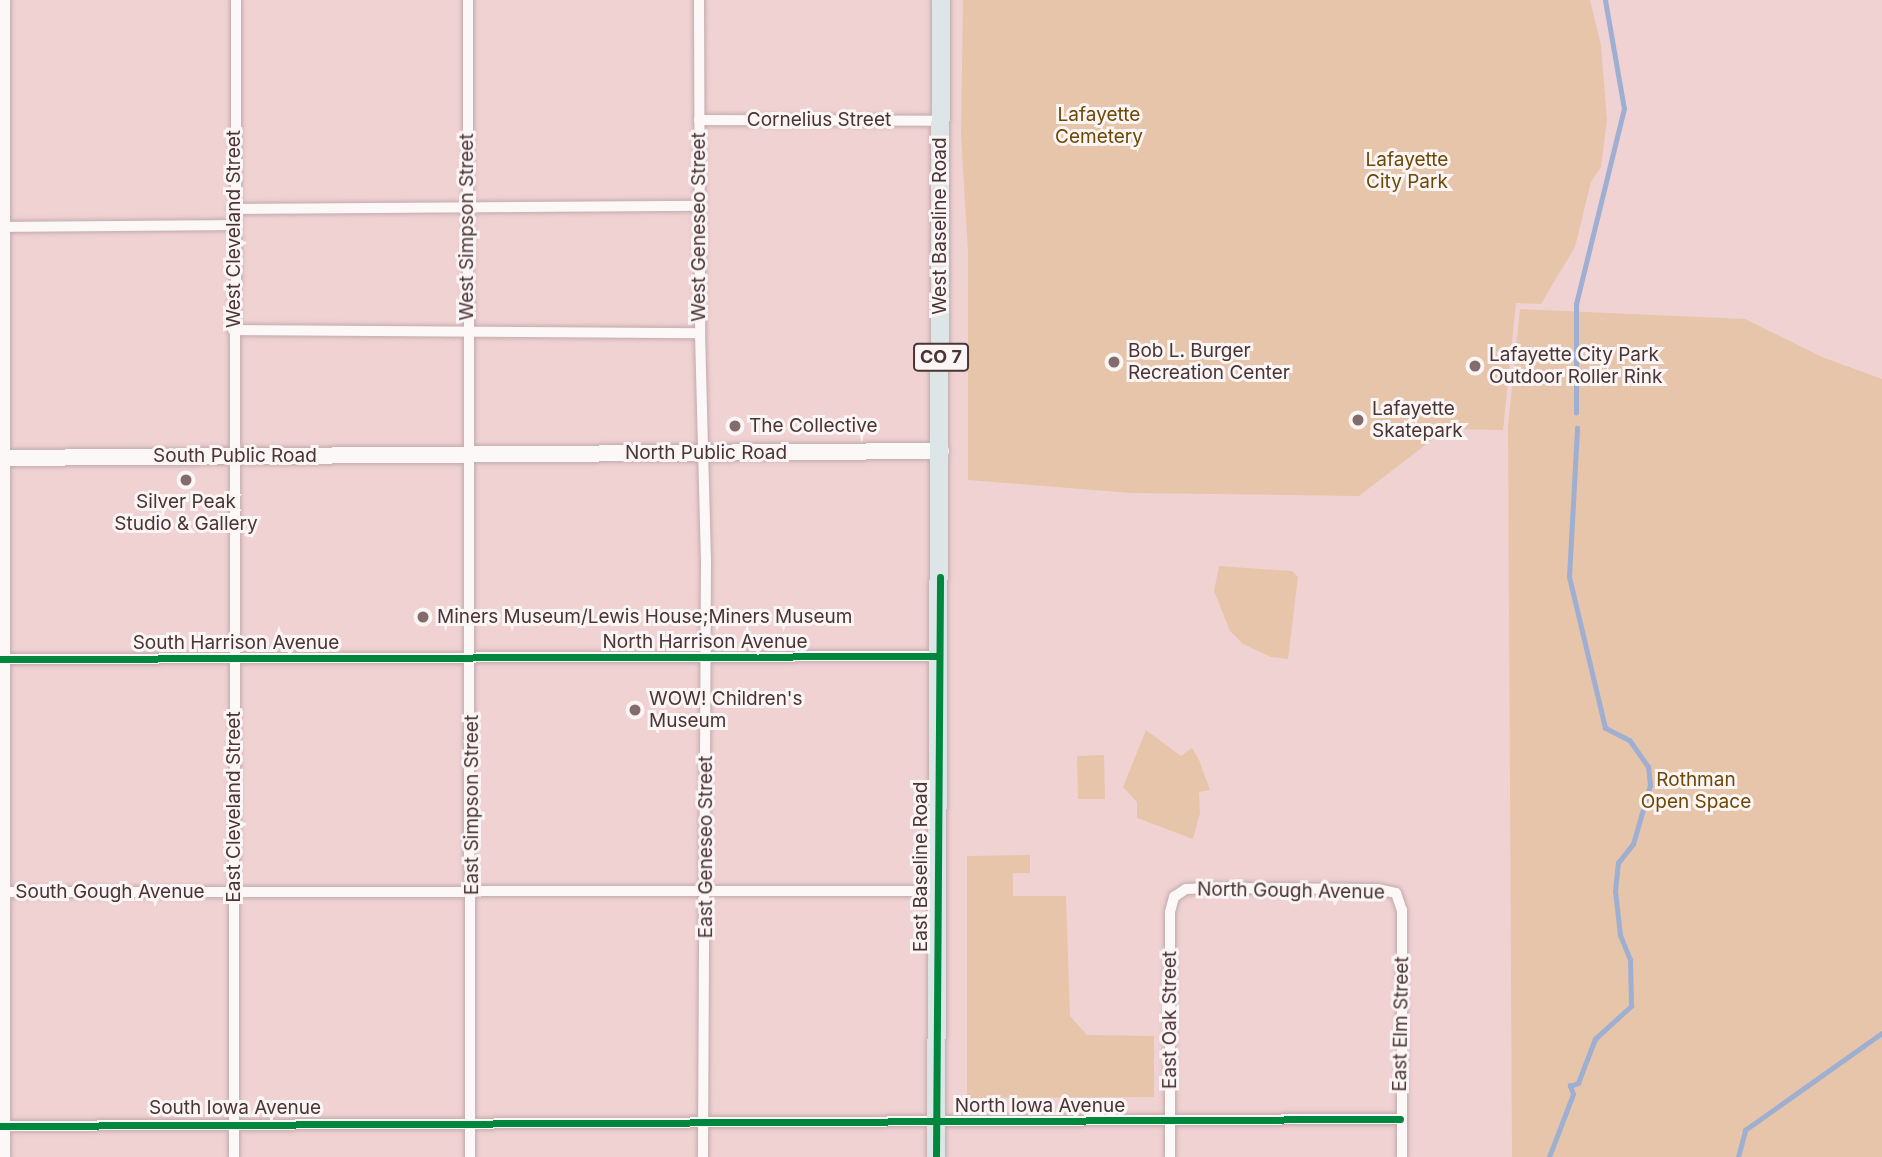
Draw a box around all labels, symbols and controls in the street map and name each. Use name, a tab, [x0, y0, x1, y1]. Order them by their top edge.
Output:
park label: Lafayette Cemetery	[1055, 104, 1143, 148]
street label: Cornelius Street	[747, 109, 891, 131]
street label: West Cleveland Street	[223, 130, 245, 328]
street label: West Geneseo Street	[688, 132, 710, 322]
street label: West Simpson Street	[456, 133, 478, 321]
street label: West Baseline Road	[929, 137, 951, 315]
park label: Lafayette City Park	[1366, 149, 1448, 193]
place label: Bob L. Burger Recreation Center	[1128, 340, 1290, 384]
road number: CO 7	[913, 342, 969, 372]
place label: Lafayette City Park Outdoor Roller Rink	[1489, 344, 1662, 388]
marker: Bob L. Burger Recreation Center	[1106, 354, 1122, 370]
marker: Lafayette City Park Outdoor Roller Rink	[1467, 358, 1483, 374]
place label: Lafayette Skatepark	[1372, 398, 1463, 442]
marker: Lafayette Skatepark	[1350, 412, 1366, 428]
place label: The Collective	[749, 415, 878, 437]
marker: The Collective	[727, 418, 743, 434]
street label: North Public Road	[625, 442, 787, 464]
street label: South Public Road	[153, 445, 317, 467]
marker: Silver Peak Studio & Gallery	[178, 472, 194, 488]
place label: Silver Peak Studio & Gallery	[114, 491, 258, 535]
place label: Miners Museum/Lewis House;Miners Museum	[437, 606, 852, 628]
marker: Miners Museum/Lewis House;Miners Museum	[415, 609, 431, 625]
street label: North Harrison Avenue	[603, 631, 807, 653]
street label: South Harrison Avenue	[133, 632, 339, 654]
place label: WOW! Children's Museum	[649, 688, 803, 732]
marker: WOW! Children's Museum	[627, 702, 643, 718]
street label: East Cleveland Street	[223, 711, 245, 903]
street label: East Simpson Street	[461, 715, 483, 895]
street label: East Geneseo Street	[695, 756, 717, 938]
park label: Rothman Open Space	[1641, 769, 1751, 813]
street label: East Baseline Road	[910, 782, 932, 952]
street label: North Gough Avenue	[1197, 878, 1385, 904]
street label: South Gough Avenue	[15, 881, 205, 903]
street label: East Oak Street	[1159, 951, 1181, 1089]
street label: East Elm Street	[1388, 956, 1414, 1092]
street label: North Iowa Avenue	[955, 1095, 1125, 1117]
street label: South Iowa Avenue	[149, 1097, 321, 1119]

